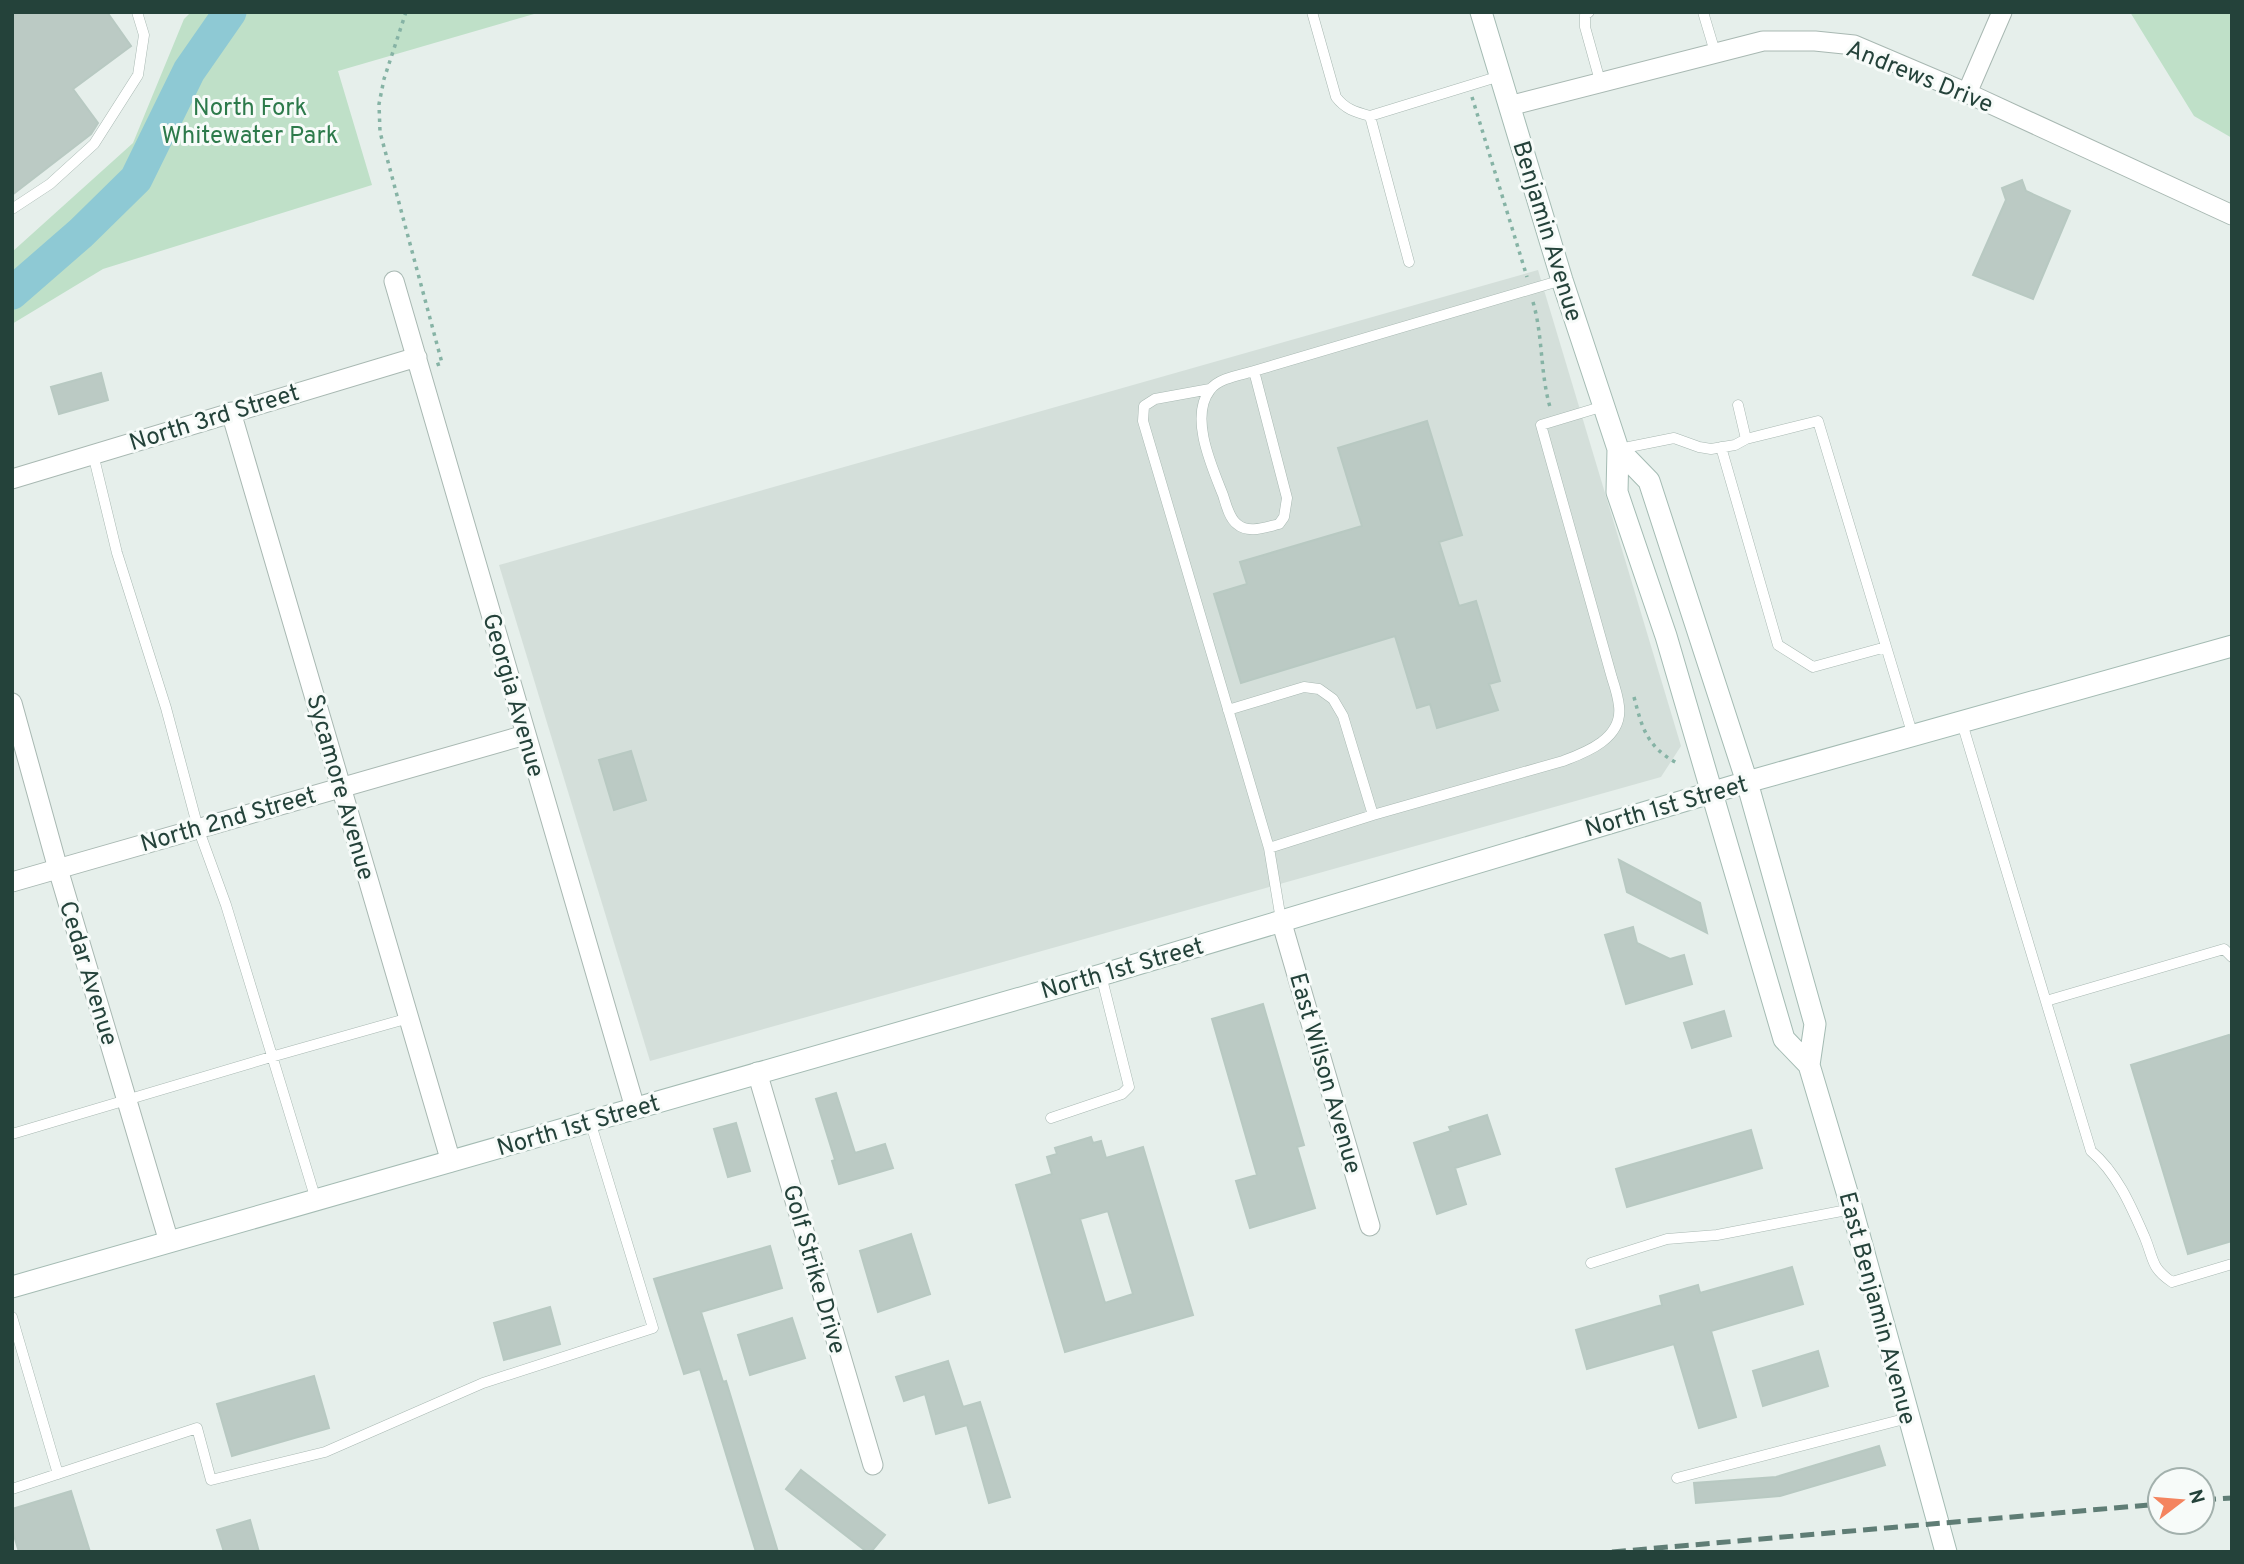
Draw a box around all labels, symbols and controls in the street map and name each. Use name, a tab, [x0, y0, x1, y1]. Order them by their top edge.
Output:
street label: Andrews Drive	[1841, 35, 1997, 121]
park label: North Fork Whitewater Park	[162, 94, 338, 152]
street label: Benjamin Avenue	[1504, 138, 1588, 325]
street label: North 3rd Street	[126, 379, 303, 459]
street label: Georgia Avenue	[474, 610, 550, 781]
street label: Sycamore Avenue	[298, 691, 380, 884]
street label: North 1st Street	[1582, 770, 1751, 845]
street label: North 2nd Street	[137, 781, 320, 860]
street label: Cedar Avenue	[51, 898, 123, 1050]
street label: North 1st Street	[1038, 932, 1207, 1007]
street label: East Wilson Avenue	[1281, 970, 1367, 1177]
street label: North 1st Street	[494, 1089, 663, 1164]
street label: Golf Strike Drive	[775, 1181, 852, 1358]
street label: East Benjamin Avenue	[1831, 1189, 1922, 1428]
north arrow	[2146, 1466, 2216, 1536]
text: N	[2182, 1487, 2209, 1507]

